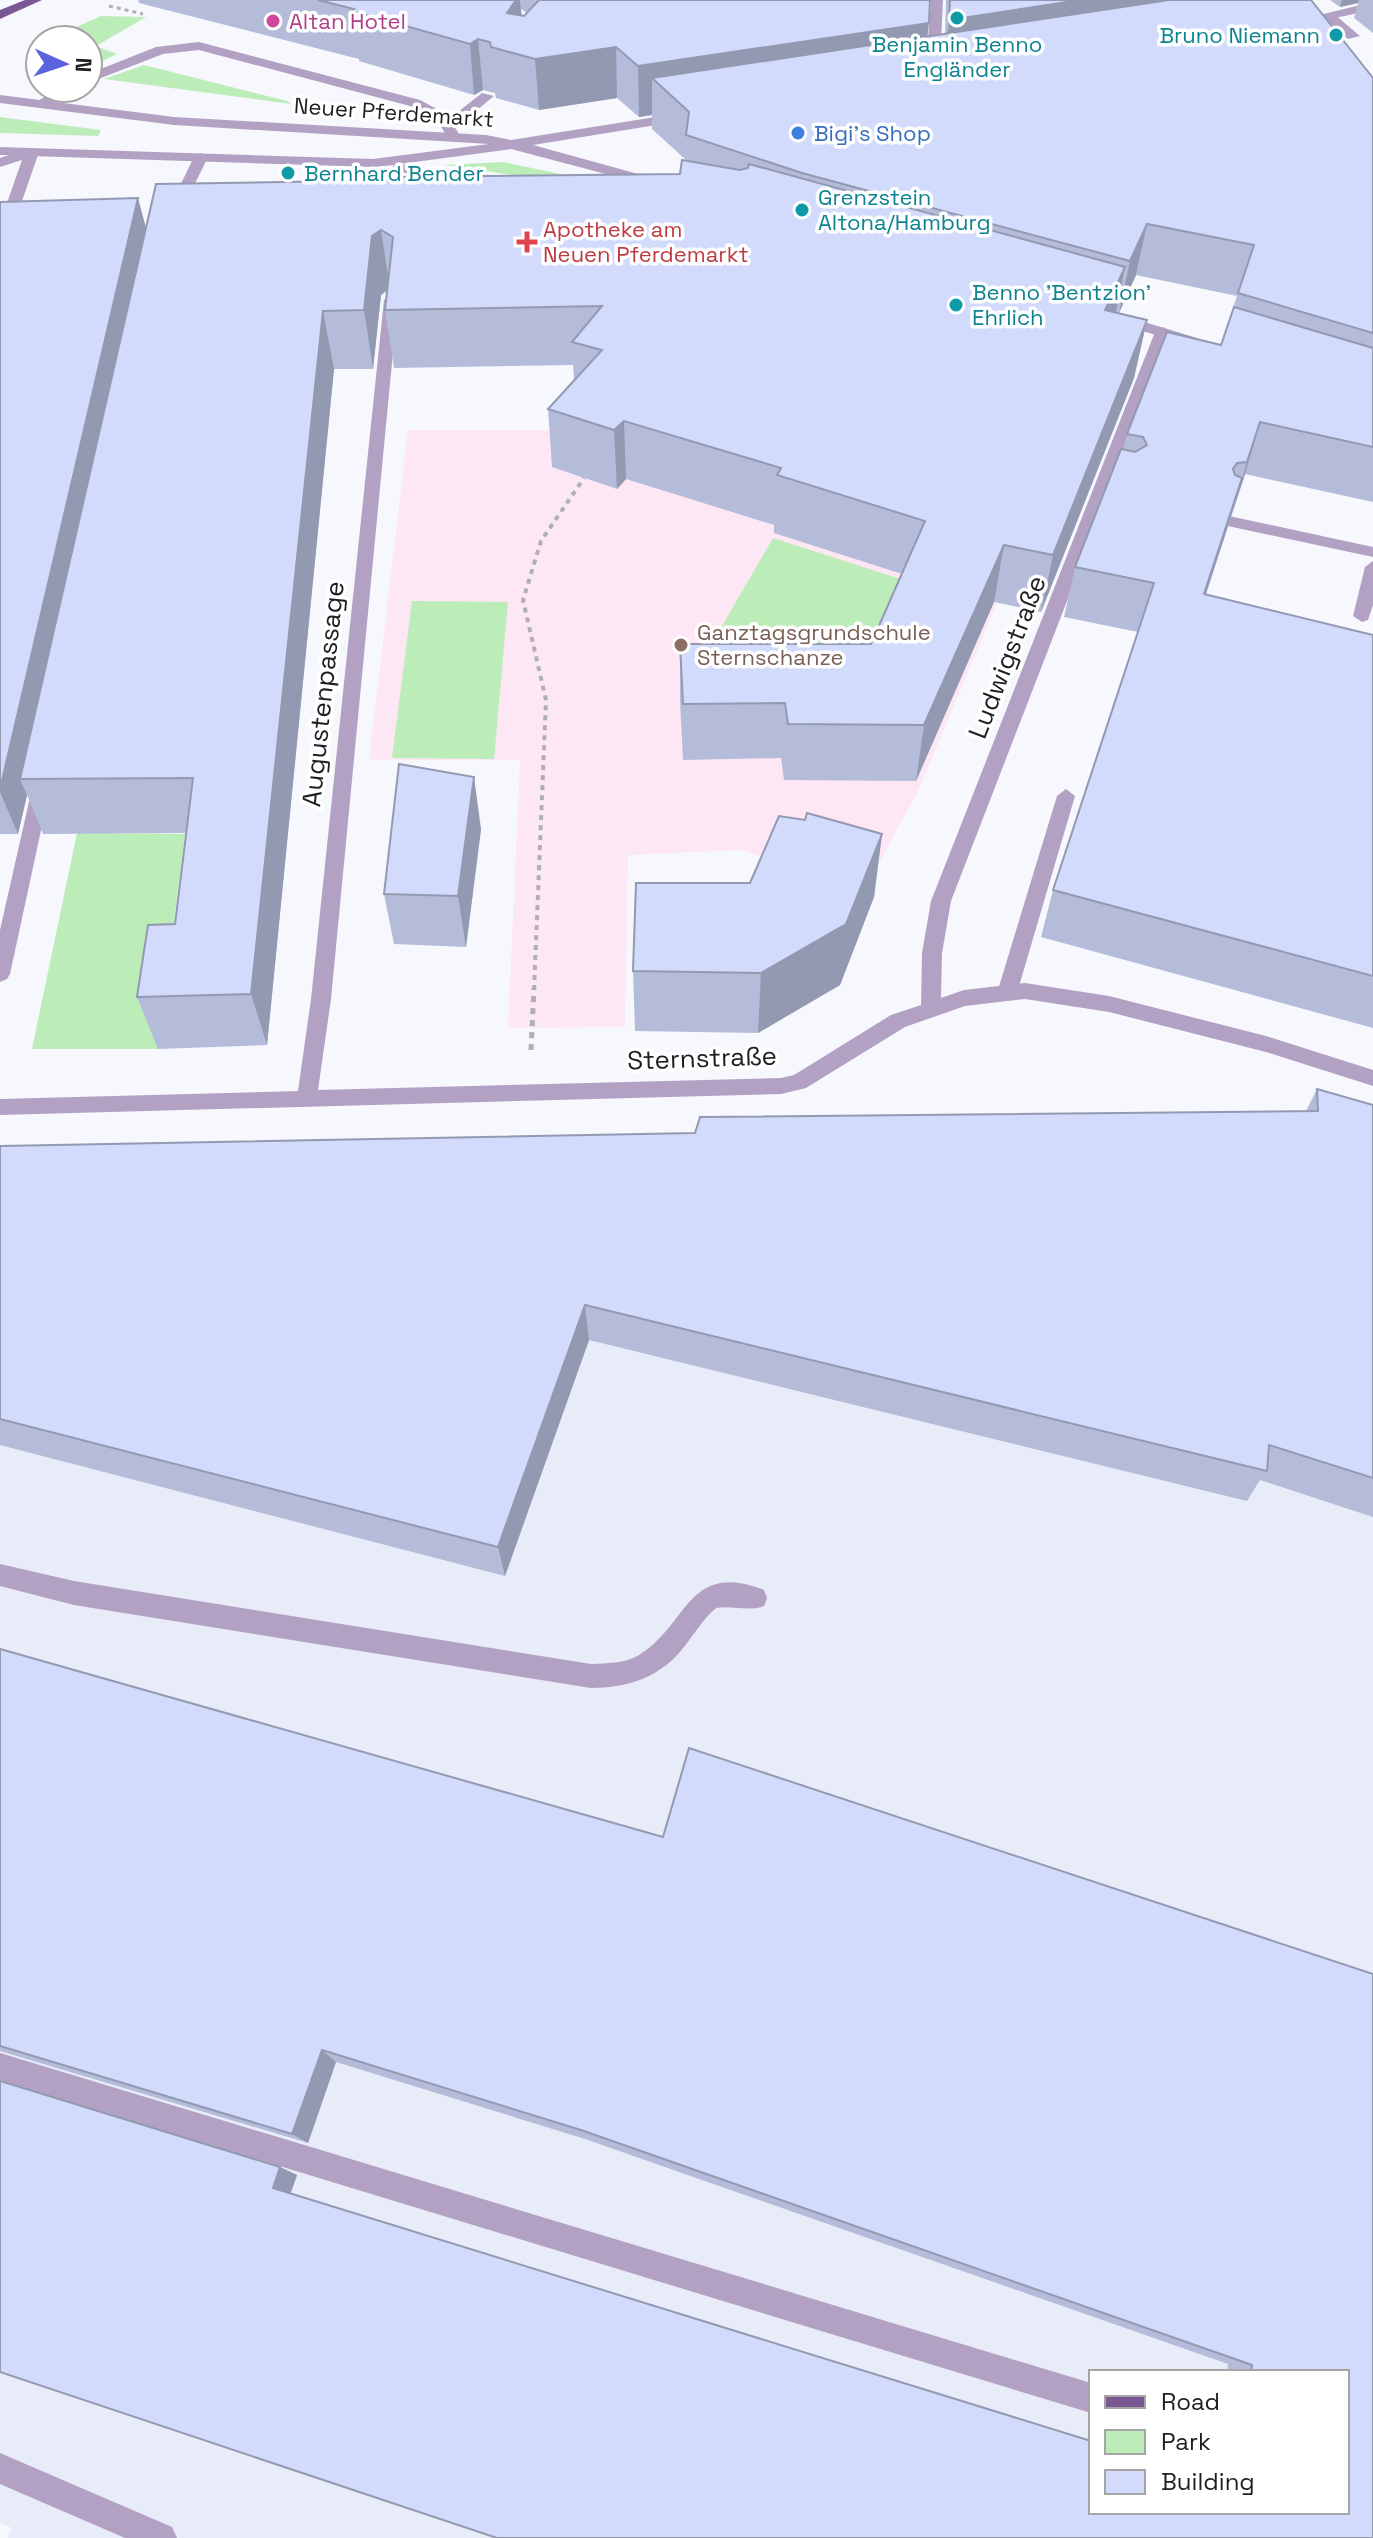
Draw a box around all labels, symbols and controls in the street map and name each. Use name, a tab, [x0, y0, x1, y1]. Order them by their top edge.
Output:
place label: Altan Hotel	[289, 7, 406, 35]
marker: Benjamin Benno Engländer	[948, 9, 966, 27]
marker: Altan Hotel	[264, 12, 282, 30]
place label: Bruno Niemann	[1159, 21, 1320, 49]
north arrow	[24, 24, 104, 104]
marker: Bruno Niemann	[1327, 26, 1345, 44]
place label: Benjamin Benno Engländer	[872, 30, 1042, 83]
text: N	[70, 57, 98, 73]
street label: Neuer Pferdemarkt	[293, 91, 495, 133]
place label: Bigi's Shop	[814, 119, 931, 147]
marker: Bigi's Shop	[789, 124, 807, 142]
place label: Bernhard Bender	[304, 159, 484, 187]
marker: Bernhard Bender	[279, 164, 297, 182]
place label: Grenzstein Altona/Hamburg	[818, 183, 991, 236]
marker: Grenzstein Altona/Hamburg	[793, 201, 811, 219]
place label: Apotheke am Neuen Pferdemarkt	[543, 215, 749, 268]
marker: Apotheke am Neuen Pferdemarkt	[518, 233, 536, 251]
place label: Benno 'Bentzion' Ehrlich	[972, 278, 1151, 331]
marker: Benno 'Bentzion' Ehrlich	[947, 296, 965, 314]
street label: Ludwigstraße	[960, 571, 1054, 743]
street label: Augustenpassage	[294, 579, 352, 809]
place label: Ganztagsgrundschule Sternschanze	[697, 618, 931, 671]
marker: Ganztagsgrundschule Sternschanze	[672, 636, 690, 654]
street label: Sternstraße	[626, 1038, 778, 1078]
legend	[1089, 2370, 1349, 2514]
text: Road	[1161, 2386, 1220, 2417]
text: Park	[1161, 2426, 1211, 2457]
text: Building	[1161, 2466, 1255, 2497]

